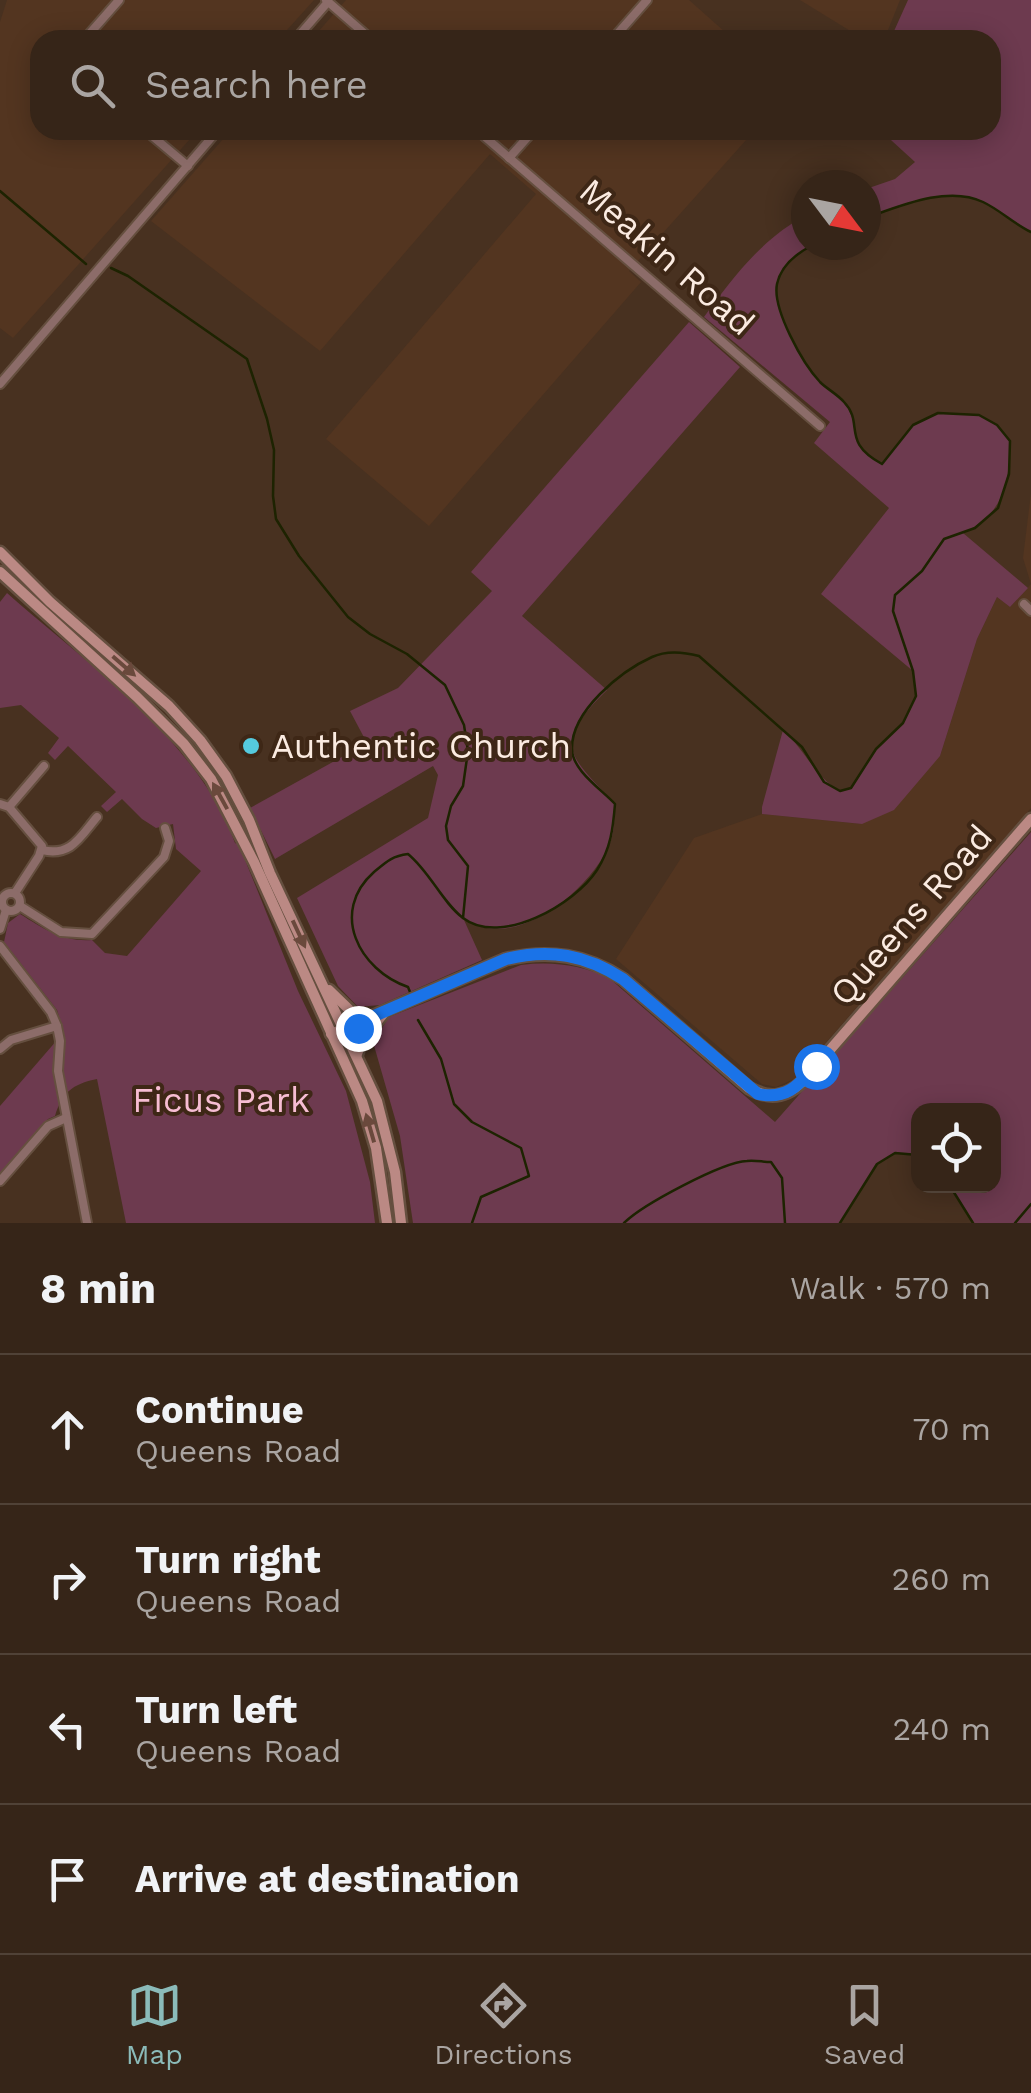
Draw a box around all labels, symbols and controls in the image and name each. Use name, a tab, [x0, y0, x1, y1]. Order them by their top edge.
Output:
search box	[30, 30, 1001, 140]
icon: search	[65, 58, 120, 113]
text: Search here	[145, 63, 368, 107]
street label: Meakin Road	[571, 170, 763, 344]
north arrow	[791, 170, 881, 260]
one-way arrow	[111, 654, 136, 676]
place label: Authentic Church	[271, 725, 571, 767]
marker: Authentic Church	[240, 735, 262, 757]
one-way arrow	[212, 782, 230, 810]
street label: Queens Road	[821, 816, 1001, 1014]
one-way arrow	[290, 919, 307, 948]
route end	[336, 1006, 382, 1052]
route start	[794, 1044, 840, 1090]
park label: Ficus Park	[132, 1079, 310, 1121]
map controls	[911, 1103, 1001, 1193]
button: locate	[911, 1103, 1001, 1193]
one-way arrow	[362, 1113, 377, 1143]
text: 8 min	[40, 1264, 156, 1313]
text: Walk · 570 m	[790, 1269, 991, 1307]
text: Continue	[135, 1388, 304, 1432]
icon: ahead	[40, 1402, 95, 1457]
text: 70 m	[912, 1410, 991, 1448]
text: Queens Road	[135, 1432, 341, 1470]
text: Turn right	[135, 1538, 321, 1582]
icon: right	[40, 1552, 95, 1607]
text: 260 m	[892, 1560, 991, 1598]
text: Queens Road	[135, 1582, 341, 1620]
text: Turn left	[135, 1688, 297, 1732]
icon: left	[40, 1702, 95, 1757]
text: 240 m	[892, 1710, 991, 1748]
text: Queens Road	[135, 1732, 341, 1770]
icon: arrive	[40, 1852, 95, 1907]
text: Arrive at destination	[135, 1857, 520, 1901]
tab: Map	[126, 1978, 183, 2071]
tab: Directions	[434, 1978, 573, 2071]
tab: Saved	[824, 1978, 905, 2071]

